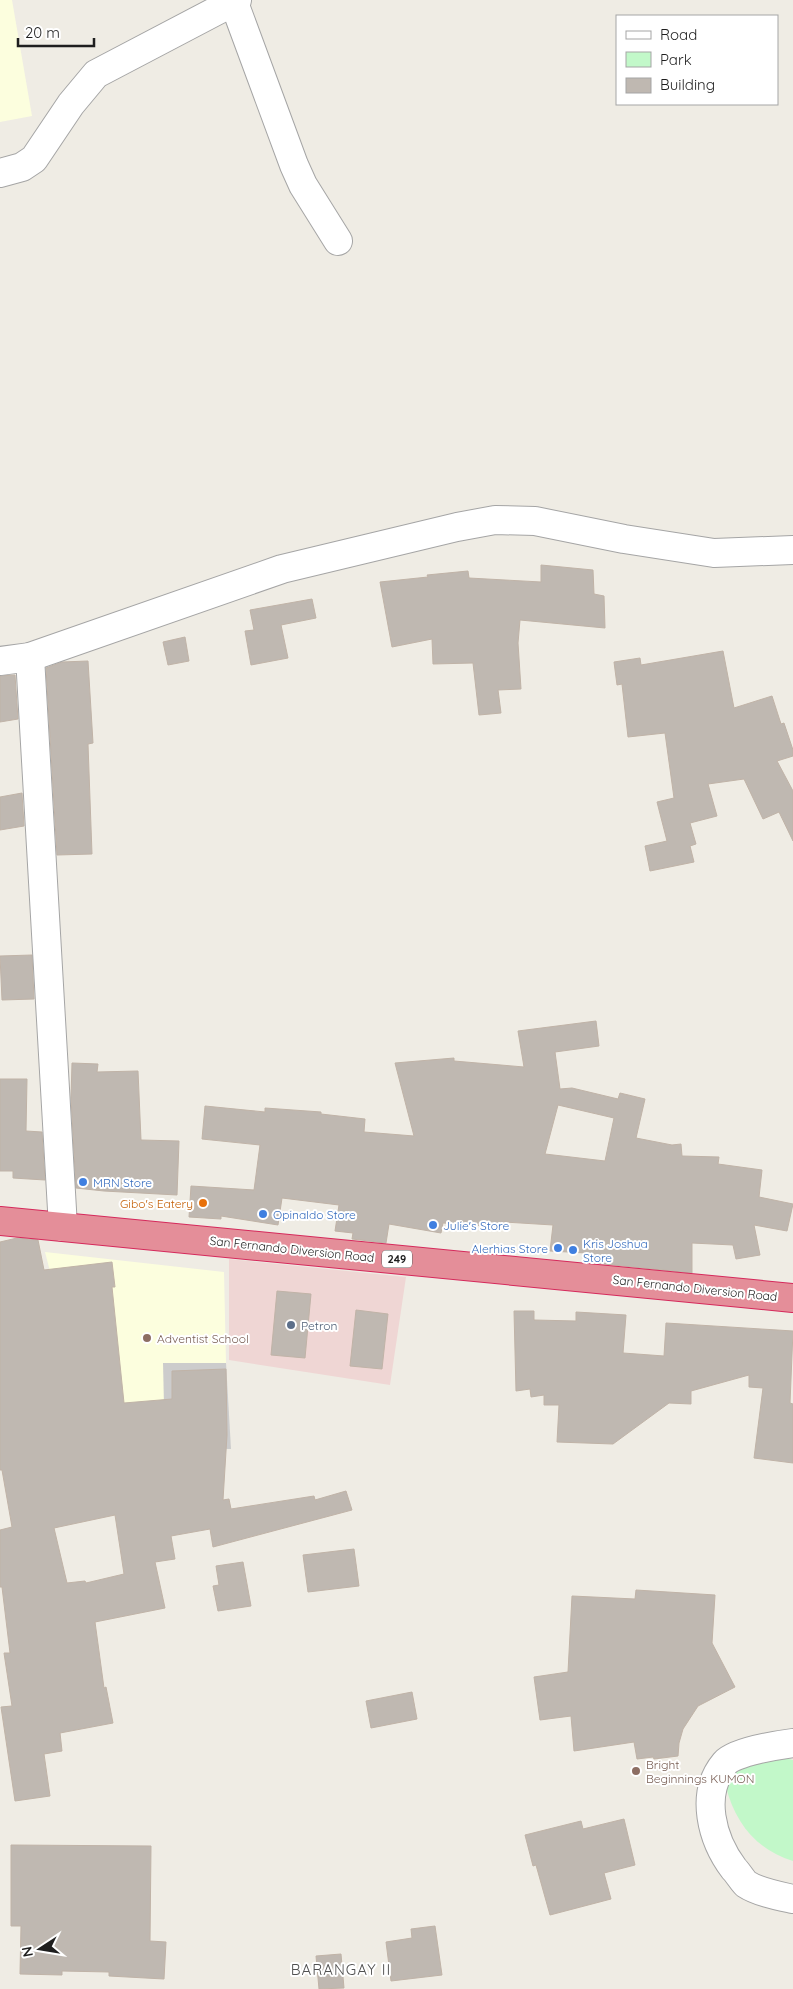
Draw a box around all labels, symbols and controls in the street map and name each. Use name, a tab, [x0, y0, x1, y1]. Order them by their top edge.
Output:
scale bar	[18, 15, 94, 47]
legend	[616, 15, 778, 105]
text: 20 m	[25, 23, 60, 42]
text: Road	[660, 25, 697, 44]
text: Park	[660, 50, 692, 69]
text: Building	[660, 75, 715, 94]
place label: MRN Store	[93, 1175, 152, 1190]
marker: MRN Store	[77, 1176, 89, 1188]
place label: Gibo's Eatery	[120, 1196, 193, 1211]
marker: Gibo's Eatery	[197, 1197, 209, 1209]
place label: Opinaldo Store	[273, 1207, 356, 1222]
marker: Opinaldo Store	[257, 1208, 269, 1220]
place label: Julie's Store	[443, 1218, 509, 1233]
marker: Julie's Store	[427, 1219, 439, 1231]
street label: San Fernando Diversion Road	[209, 1233, 375, 1265]
place label: Kris Joshua Store	[583, 1236, 648, 1265]
place label: Alerhias Store	[471, 1241, 548, 1256]
marker: Alerhias Store	[552, 1242, 564, 1254]
marker: Kris Joshua Store	[567, 1244, 579, 1256]
road number: 249	[382, 1250, 412, 1268]
street label: San Fernando Diversion Road	[612, 1272, 778, 1304]
place label: Petron	[301, 1318, 337, 1333]
marker: Petron	[285, 1319, 297, 1331]
place label: Adventist School	[157, 1331, 249, 1346]
marker: Adventist School	[141, 1332, 153, 1344]
place label: Bright Beginnings KUMON	[646, 1757, 755, 1786]
marker: Bright Beginnings KUMON	[630, 1765, 642, 1777]
north arrow	[15, 1924, 65, 1974]
text: N	[17, 1945, 37, 1959]
district label: BARANGAY II	[291, 1960, 391, 1979]

